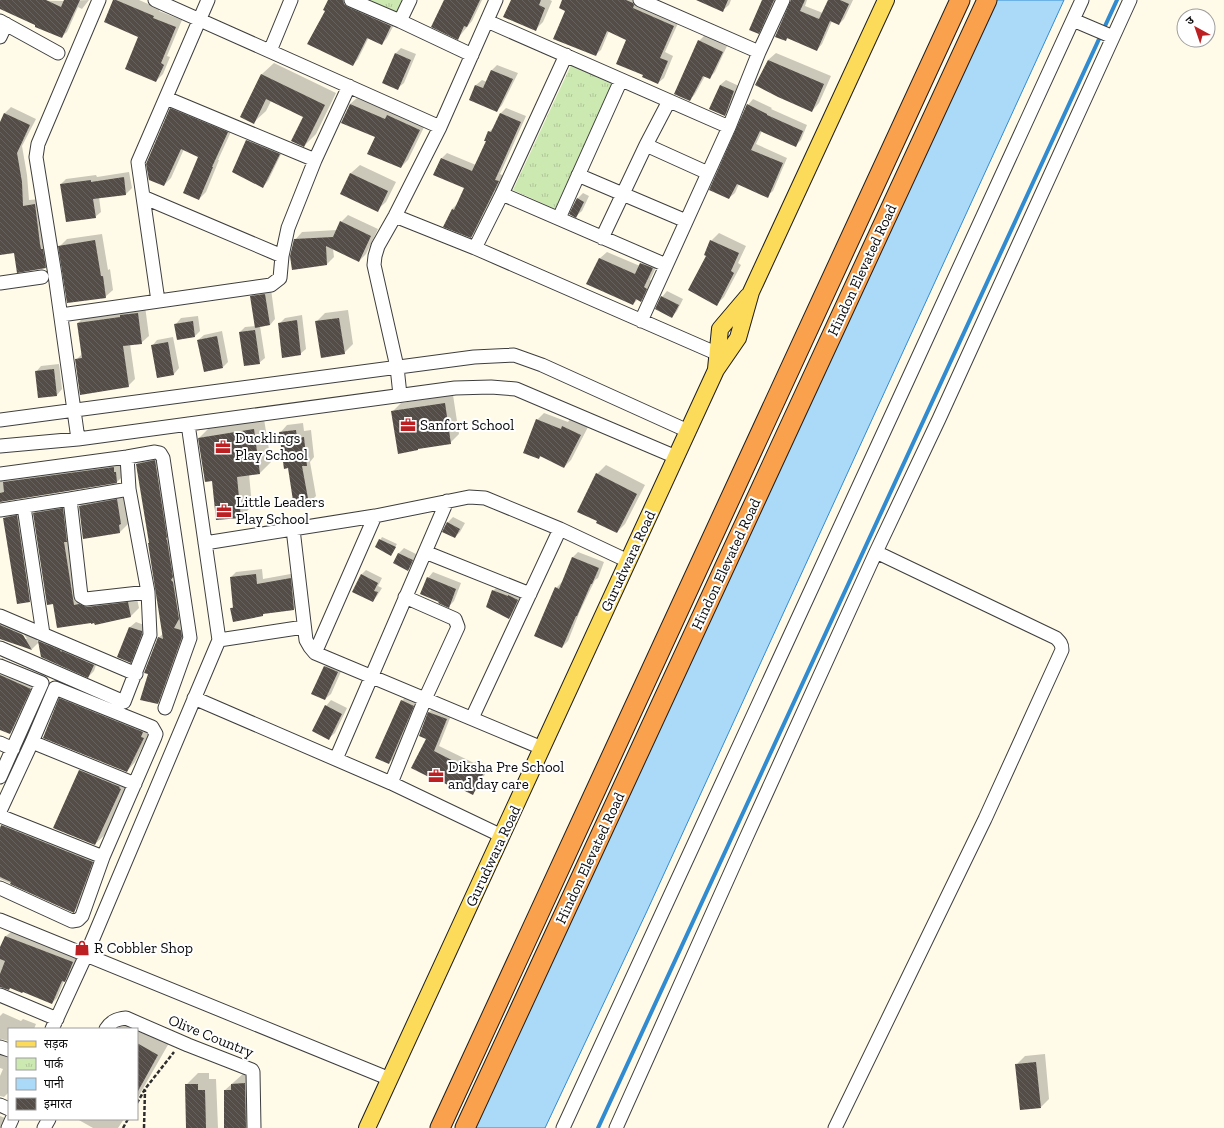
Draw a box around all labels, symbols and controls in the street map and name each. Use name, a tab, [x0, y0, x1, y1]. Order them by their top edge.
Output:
north arrow	[1176, 8, 1216, 48]
text: उ	[1183, 13, 1197, 28]
street label: Hindon Elevated Road	[824, 201, 901, 339]
office icon: Sanfort School	[399, 416, 417, 434]
place label: Sanfort School	[420, 416, 514, 434]
place label: Ducklings Play School	[235, 429, 308, 464]
office icon: Ducklings Play School	[214, 438, 232, 456]
place label: Little Leaders Play School	[236, 493, 325, 528]
street label: Hindon Elevated Road	[688, 495, 765, 633]
office icon: Little Leaders Play School	[215, 502, 233, 520]
street label: Gurudwara Road	[597, 507, 660, 614]
place label: Diksha Pre School and day care	[448, 758, 564, 793]
office icon: Diksha Pre School and day care	[427, 767, 445, 785]
street label: Hindon Elevated Road	[552, 789, 629, 927]
street label: Gurudwara Road	[462, 802, 525, 909]
shop icon: R Cobbler Shop	[73, 939, 91, 957]
place label: R Cobbler Shop	[94, 939, 193, 957]
street label: Olive Country	[166, 1011, 257, 1061]
legend	[8, 1028, 138, 1120]
text: सड़क	[44, 1037, 69, 1051]
text: पार्क	[44, 1057, 64, 1071]
text: पानी	[44, 1076, 65, 1091]
text: इमारत	[44, 1097, 73, 1111]

